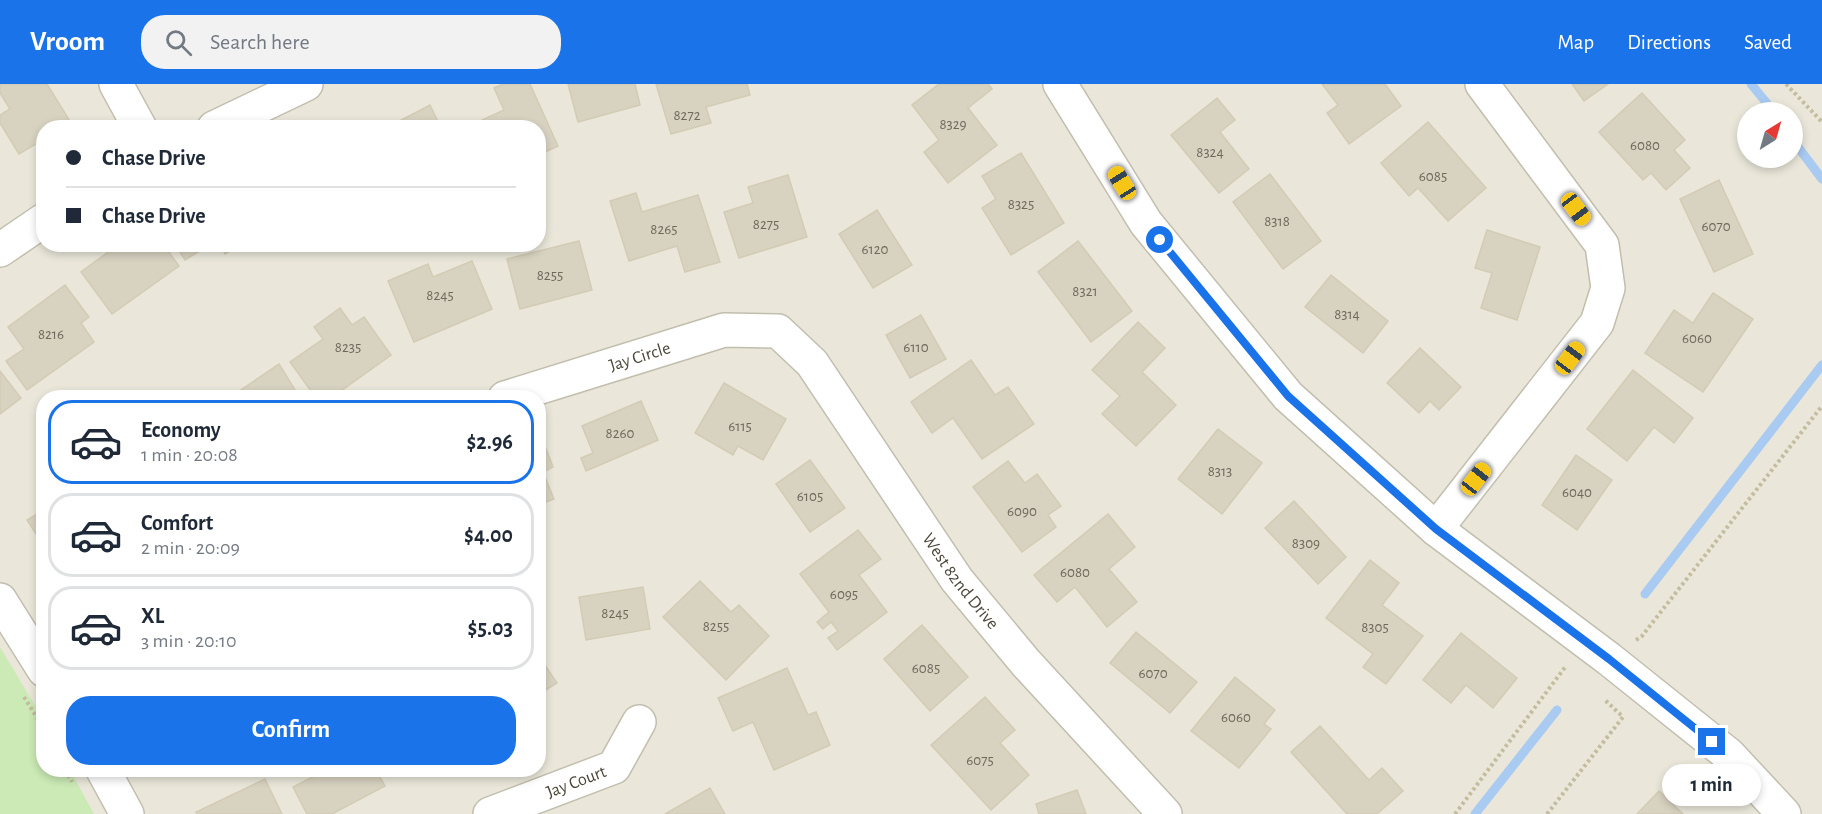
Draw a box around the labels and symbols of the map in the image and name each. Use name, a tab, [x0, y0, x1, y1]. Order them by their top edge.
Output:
north arrow	[1737, 102, 1803, 168]
house number: 8272	[673, 108, 701, 123]
house number: 8329	[939, 117, 967, 132]
house number: 6080	[1630, 138, 1660, 153]
house number: 8324	[1196, 145, 1224, 160]
car	[1105, 163, 1139, 203]
house number: 6085	[1419, 169, 1447, 184]
car	[1558, 189, 1594, 229]
house number: 8325	[1008, 197, 1034, 212]
house number: 8318	[1264, 214, 1290, 229]
house number: 8275	[753, 217, 779, 232]
house number: 6070	[1701, 219, 1731, 234]
house number: 8265	[650, 222, 678, 237]
route start	[1146, 226, 1173, 253]
house number: 6120	[862, 242, 889, 257]
house number: 8255	[537, 268, 563, 283]
house number: 8321	[1072, 284, 1098, 299]
house number: 8245	[426, 288, 454, 303]
house number: 8314	[1334, 307, 1360, 322]
house number: 8216	[38, 327, 64, 342]
house number: 6060	[1682, 331, 1712, 346]
car	[1552, 338, 1588, 378]
street label: Jay Circle	[607, 339, 673, 375]
house number: 8235	[335, 340, 361, 355]
house number: 6110	[903, 340, 929, 355]
house number: 6115	[728, 419, 752, 434]
house number: 8260	[606, 426, 635, 441]
car	[1458, 459, 1494, 499]
house number: 8313	[1208, 464, 1232, 479]
house number: 6040	[1562, 485, 1592, 500]
house number: 6105	[797, 489, 823, 504]
house number: 6090	[1007, 504, 1037, 519]
street label: West 82nd Drive	[918, 530, 1002, 633]
house number: 8309	[1292, 536, 1320, 551]
house number: 6080	[1060, 565, 1090, 580]
house number: 6095	[830, 587, 858, 602]
house number: 8245	[601, 606, 629, 621]
house number: 8255	[703, 619, 729, 634]
house number: 8305	[1361, 620, 1389, 635]
house number: 6085	[912, 661, 940, 676]
house number: 6070	[1138, 666, 1168, 681]
house number: 6060	[1221, 710, 1251, 725]
route end	[1698, 728, 1725, 755]
house number: 6075	[966, 753, 994, 768]
street label: Jay Court	[544, 763, 609, 802]
callout: 1 min	[1662, 763, 1762, 805]

